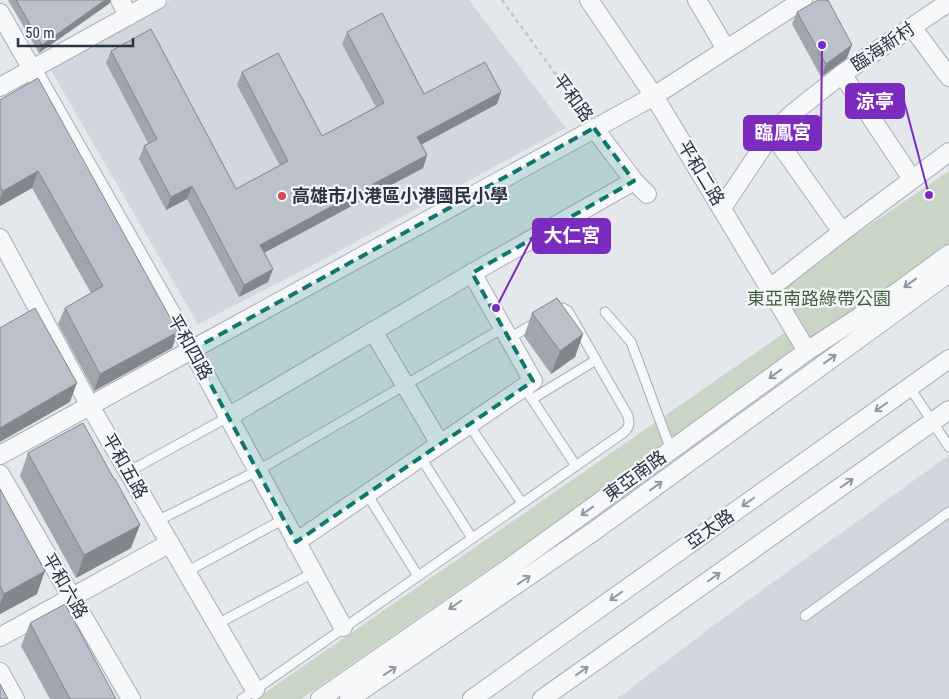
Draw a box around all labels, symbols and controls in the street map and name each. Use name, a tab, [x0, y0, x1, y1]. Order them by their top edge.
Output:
scale bar	[18, 15, 132, 47]
street label: 臨海新村	[847, 18, 918, 75]
text: 50 m	[25, 24, 55, 42]
street label: 平和路	[549, 70, 598, 126]
callout: 涼亭	[846, 84, 904, 118]
text: 涼亭	[856, 90, 894, 113]
callout: 臨鳳宮	[744, 116, 821, 150]
text: 臨鳳宮	[754, 121, 812, 144]
street label: 平和二路	[674, 136, 729, 209]
place label: 高雄市小港區小港國民小學	[292, 185, 508, 206]
marker: 高雄市小港區小港國民小學	[276, 190, 288, 202]
callout: 大仁宮	[533, 219, 610, 253]
text: 大仁宮	[543, 224, 601, 247]
one-way arrow	[903, 278, 917, 288]
park label: 東亞南路綠帶公園	[747, 288, 891, 309]
street label: 平和四路	[164, 310, 217, 383]
one-way arrow	[823, 354, 836, 365]
one-way arrow	[768, 369, 782, 379]
one-way arrow	[874, 402, 888, 412]
street label: 平和五路	[98, 429, 153, 502]
street label: 東亞南路	[599, 446, 670, 505]
one-way arrow	[839, 477, 853, 488]
one-way arrow	[649, 481, 663, 491]
one-way arrow	[742, 496, 756, 507]
street label: 亞太路	[682, 505, 738, 553]
one-way arrow	[580, 506, 594, 516]
street label: 平和六路	[38, 549, 93, 622]
one-way arrow	[707, 571, 720, 582]
one-way arrow	[516, 574, 530, 584]
one-way arrow	[609, 591, 623, 601]
one-way arrow	[448, 600, 462, 610]
one-way arrow	[382, 666, 396, 676]
one-way arrow	[574, 666, 588, 676]

